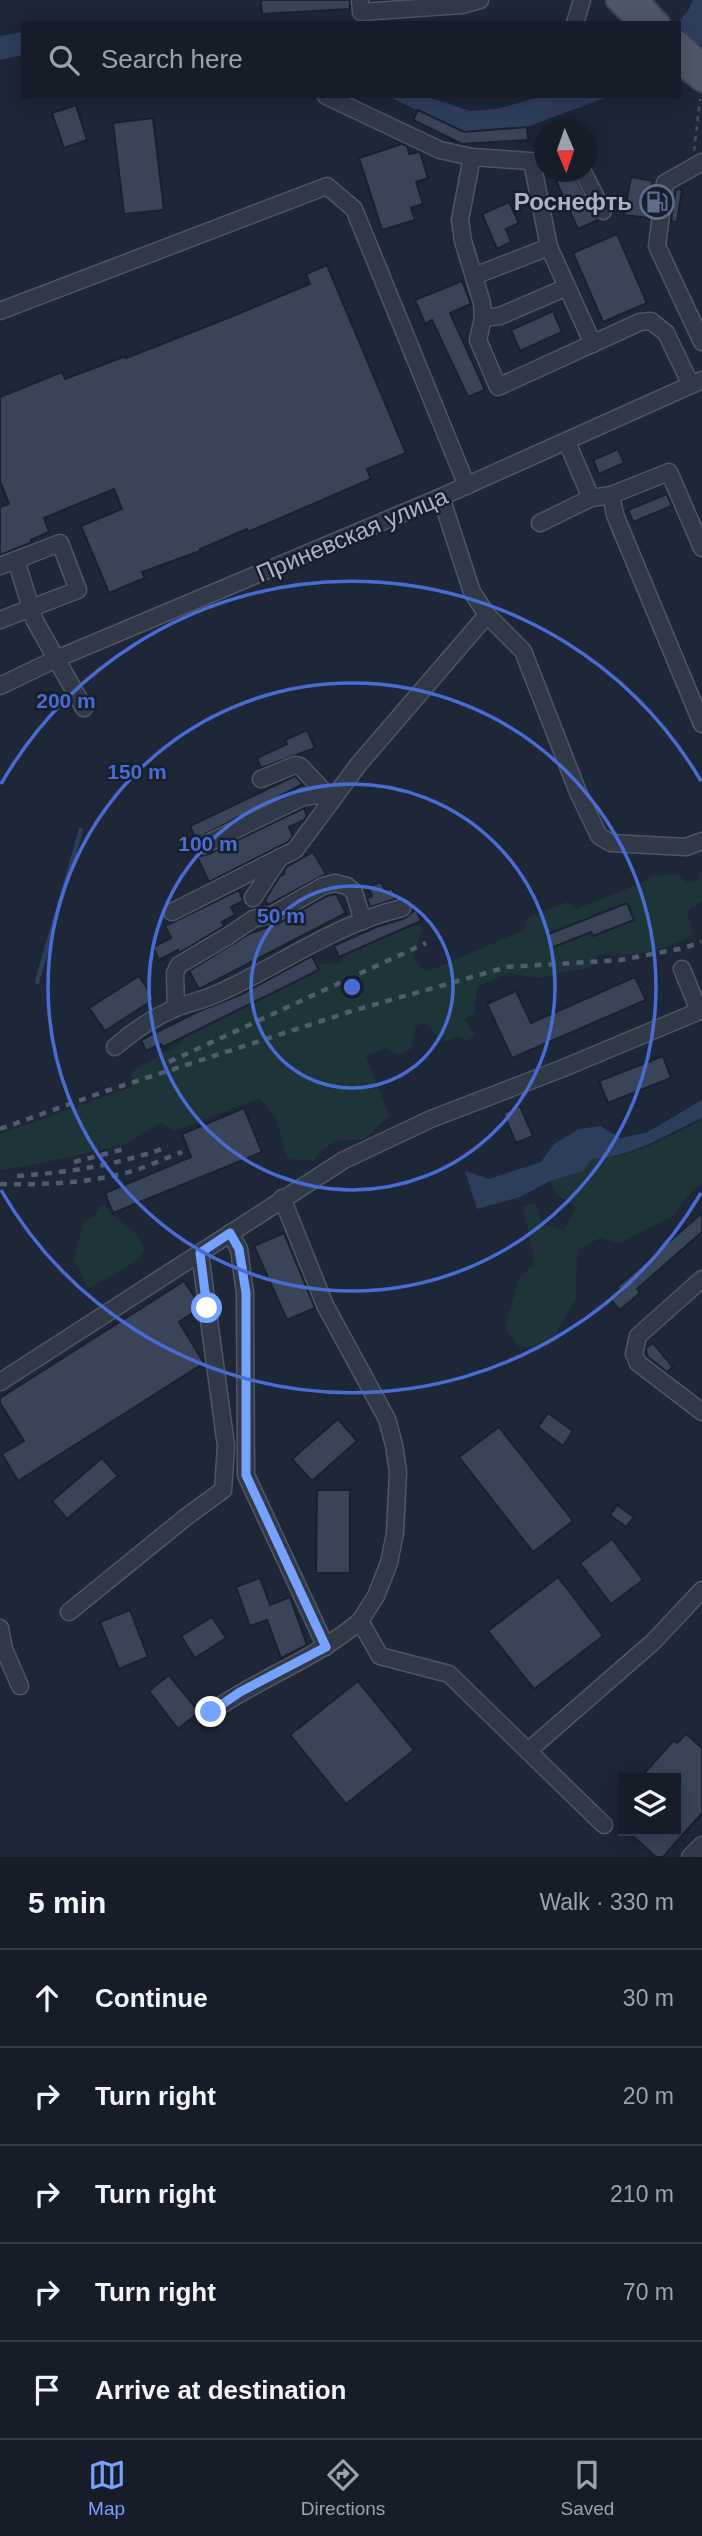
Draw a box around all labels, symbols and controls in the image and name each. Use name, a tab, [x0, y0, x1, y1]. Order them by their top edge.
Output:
search box	[21, 21, 681, 98]
icon: search	[45, 41, 83, 79]
text: Search here	[101, 44, 243, 74]
north arrow	[534, 119, 597, 182]
fuel station icon: Роснефть	[638, 183, 676, 221]
place label: Роснефть	[514, 188, 632, 215]
street label: Приневская улица	[252, 482, 452, 587]
text: 200 m	[36, 689, 96, 712]
text: 150 m	[107, 760, 167, 783]
text: 100 m	[178, 832, 238, 855]
text: 50 m	[257, 904, 305, 927]
centre of rings	[340, 975, 364, 999]
route start	[191, 1292, 222, 1323]
route end	[195, 1696, 226, 1727]
map controls	[618, 1773, 681, 1836]
button: layers	[618, 1773, 681, 1836]
text: 5 min	[28, 1886, 106, 1919]
text: Walk · 330 m	[539, 1889, 674, 1915]
icon: ahead	[28, 1979, 66, 2017]
text: Continue	[95, 1983, 208, 2013]
text: 30 m	[623, 1985, 674, 2011]
icon: right	[28, 2077, 66, 2115]
text: Turn right	[95, 2081, 216, 2111]
text: 20 m	[623, 2083, 674, 2109]
icon: right	[28, 2175, 66, 2213]
text: Turn right	[95, 2179, 216, 2209]
text: 210 m	[610, 2181, 674, 2207]
icon: right	[28, 2273, 66, 2311]
text: Turn right	[95, 2277, 216, 2307]
text: 70 m	[623, 2279, 674, 2305]
icon: arrive	[28, 2371, 66, 2409]
text: Arrive at destination	[95, 2375, 346, 2405]
tab: Map	[88, 2456, 126, 2520]
tab: Directions	[301, 2456, 385, 2520]
tab: Saved	[560, 2456, 614, 2520]

